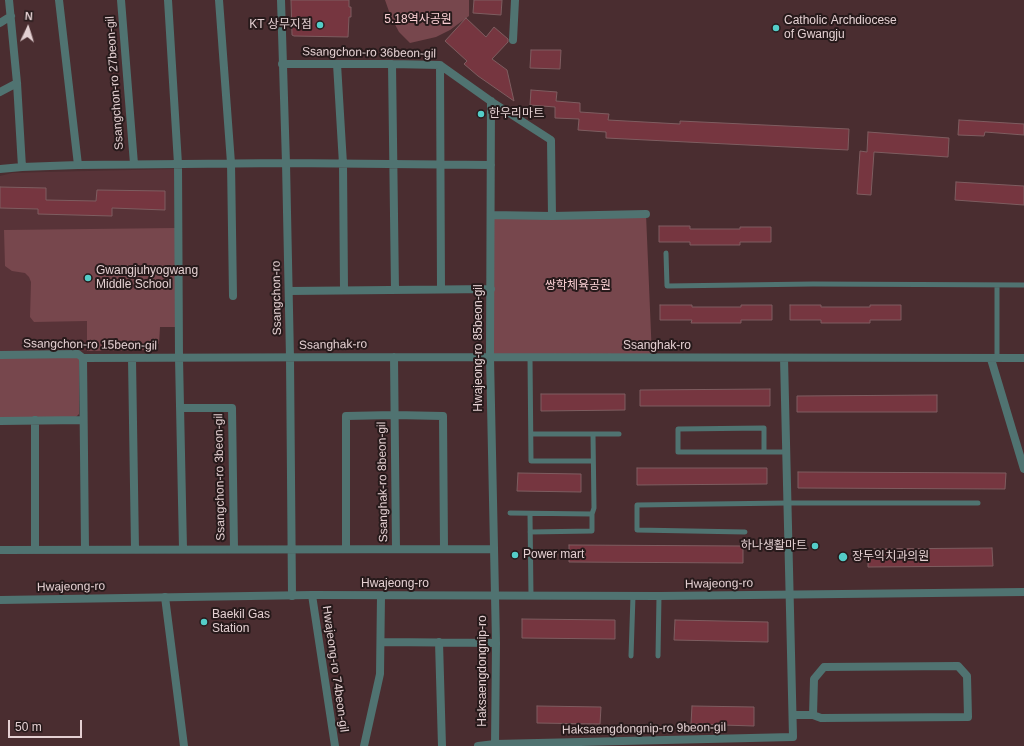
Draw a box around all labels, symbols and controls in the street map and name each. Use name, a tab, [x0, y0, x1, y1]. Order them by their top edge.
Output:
north arrow	[8, 8, 48, 48]
text: N	[24, 10, 33, 22]
park label: 5.18역사공원	[384, 13, 452, 27]
place label: Catholic Archdiocese of Gwangju	[784, 14, 897, 42]
street label: Ssangchon-ro 27beon-gil	[103, 16, 127, 150]
place label: KT 상무지점	[249, 18, 312, 32]
marker: KT 상무지점	[315, 20, 325, 30]
marker: Catholic Archdiocese of Gwangju	[771, 23, 781, 33]
street label: Ssangchon-ro 36beon-gil	[302, 45, 436, 61]
place label: 한우리마트	[489, 107, 544, 121]
marker: 한우리마트	[476, 109, 486, 119]
street label: Ssangchon-ro	[269, 261, 285, 335]
place label: Gwangjuhyogwang Middle School	[96, 264, 198, 292]
marker: Gwangjuhyogwang Middle School	[83, 273, 93, 283]
park label: 쌍학체육공원	[545, 279, 611, 293]
street label: Hwajeong-ro 85beon-gil	[472, 284, 486, 412]
street label: Ssangchon-ro 15beon-gil	[23, 337, 157, 353]
street label: Ssanghak-ro	[299, 337, 367, 353]
street label: Ssanghak-ro	[623, 339, 691, 353]
street label: Ssangchon-ro 3beon-gil	[212, 413, 228, 541]
street label: Ssanghak-ro 8beon-gil	[375, 422, 391, 542]
place label: 하나생활마트	[741, 539, 807, 553]
marker: 하나생활마트	[810, 541, 820, 551]
place label: Power mart	[523, 548, 584, 562]
marker: Power mart	[510, 550, 520, 560]
place label: 장두익치과의원	[852, 550, 929, 564]
marker: 장두익치과의원	[837, 551, 849, 563]
street label: Hwajeong-ro	[685, 576, 753, 592]
street label: Hwajeong-ro	[361, 577, 429, 591]
street label: Hwajeong-ro	[37, 579, 105, 595]
street label: Hwajeong-ro 74beon-gil	[319, 605, 351, 733]
place label: Baekil Gas Station	[212, 608, 270, 636]
street label: Haksaengdongnip-ro	[476, 615, 490, 727]
marker: Baekil Gas Station	[199, 617, 209, 627]
scale bar	[10, 712, 84, 738]
text: 50 m	[15, 720, 42, 734]
street label: Haksaengdongnip-ro 9beon-gil	[562, 720, 726, 738]

